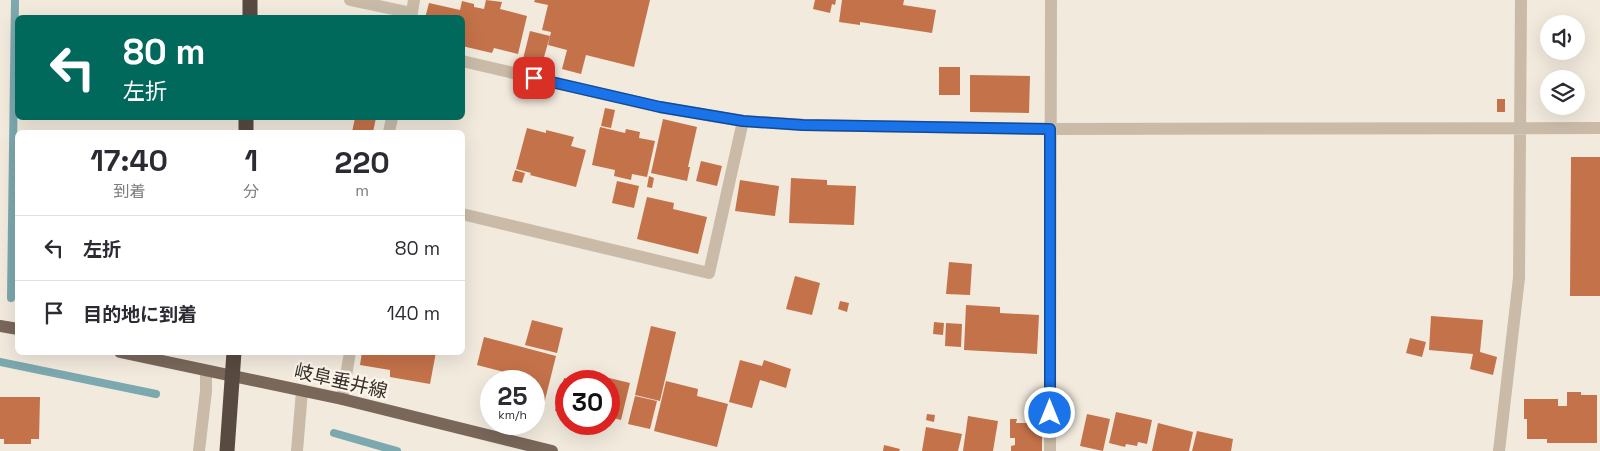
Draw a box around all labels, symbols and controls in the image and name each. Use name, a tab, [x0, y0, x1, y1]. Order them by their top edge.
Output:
map controls	[1540, 15, 1585, 115]
button: sound	[1540, 15, 1585, 60]
text: 80 m	[123, 30, 205, 74]
icon: left	[40, 35, 105, 100]
pin	[513, 57, 555, 99]
icon: arrive	[520, 64, 548, 92]
button: layers	[1540, 70, 1585, 115]
text: 左折	[123, 77, 167, 105]
text: 17:40	[90, 141, 168, 180]
text: 1	[244, 141, 258, 180]
text: 220	[335, 143, 390, 182]
text: m	[355, 180, 369, 201]
text: 到着	[113, 181, 145, 202]
text: 分	[243, 181, 259, 202]
icon: left	[40, 234, 68, 262]
text: 80 m	[395, 236, 440, 261]
text: 左折	[83, 237, 121, 262]
icon: arrive	[40, 299, 68, 327]
text: 140 m	[387, 301, 440, 326]
text: 目的地に到着	[83, 302, 197, 327]
street label: 岐阜垂井線	[292, 358, 390, 404]
speed limit sign: 30	[555, 370, 620, 435]
text: 25	[498, 380, 527, 412]
position arrow	[1023, 386, 1075, 438]
text: km/h	[498, 407, 527, 423]

